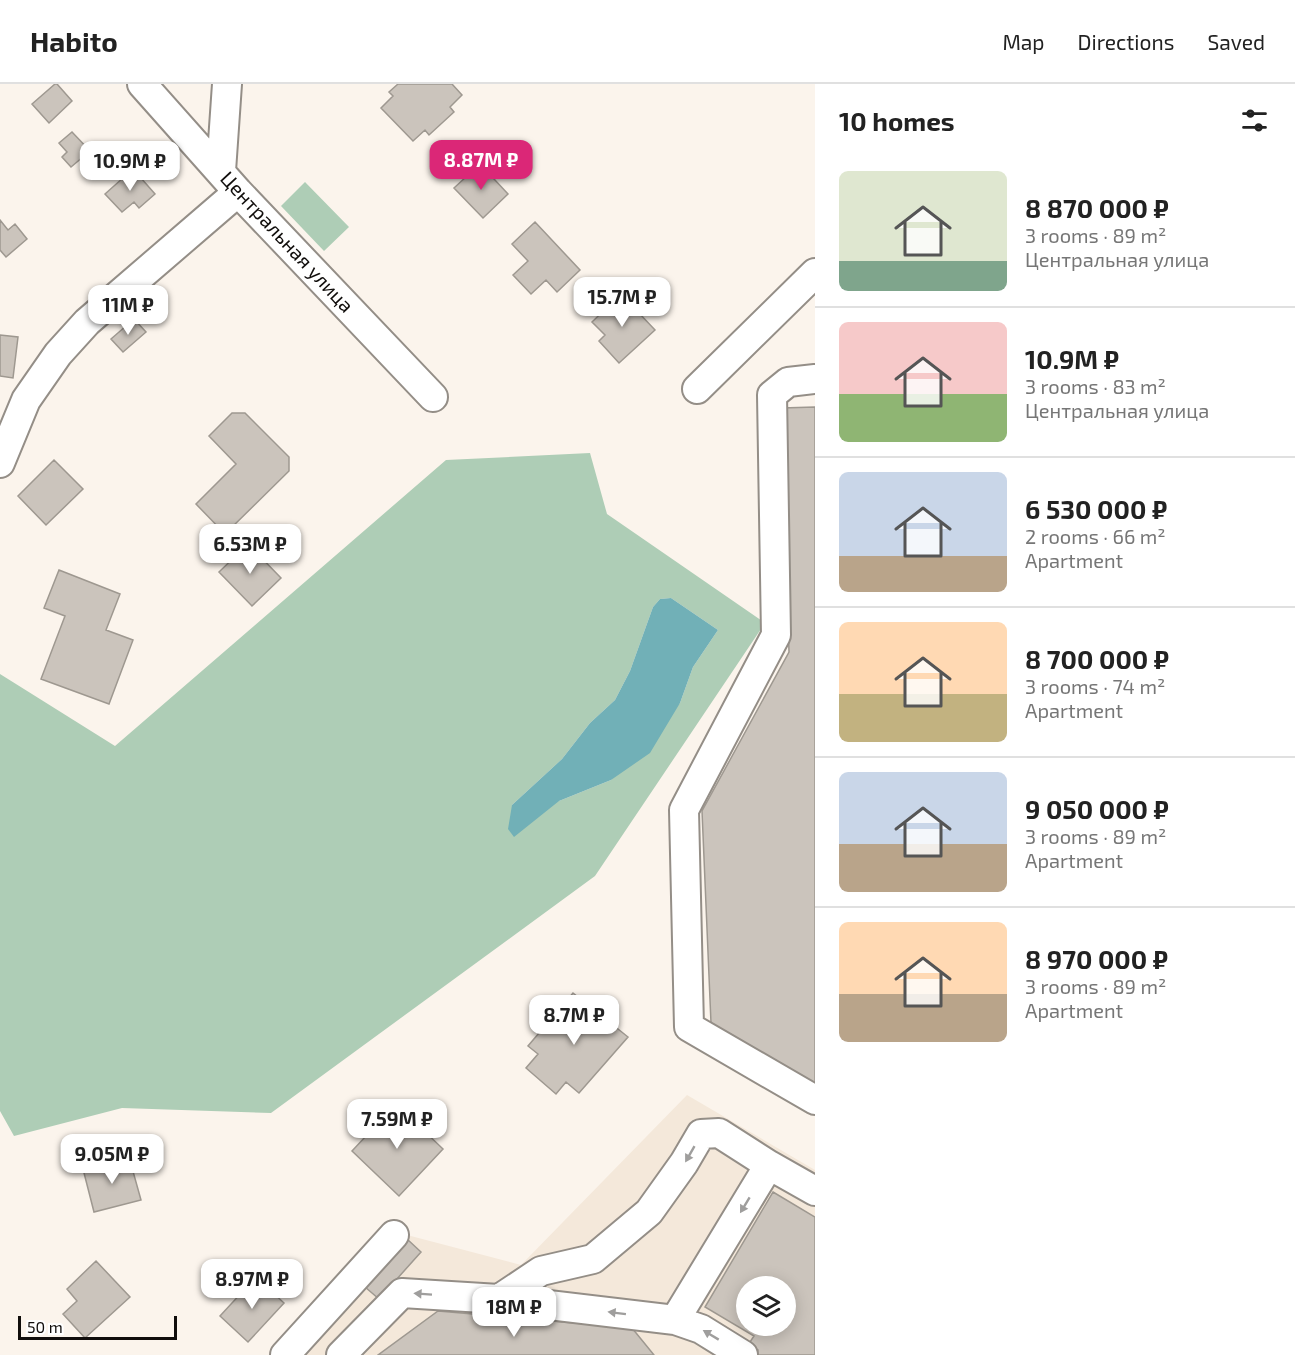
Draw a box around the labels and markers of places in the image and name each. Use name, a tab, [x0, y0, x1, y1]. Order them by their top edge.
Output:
pin: 8.87M ₽	[426, 140, 536, 191]
pin: 10.9M ₽	[75, 141, 185, 192]
pin: 15.7M ₽	[567, 277, 677, 328]
pin: 11M ₽	[86, 285, 170, 336]
pin: 6.53M ₽	[195, 524, 305, 575]
pin: 8.7M ₽	[525, 995, 623, 1046]
pin: 7.59M ₽	[342, 1099, 452, 1150]
pin: 9.05M ₽	[57, 1134, 167, 1185]
pin: 8.97M ₽	[197, 1259, 307, 1310]
pin: 18M ₽	[472, 1287, 556, 1338]

